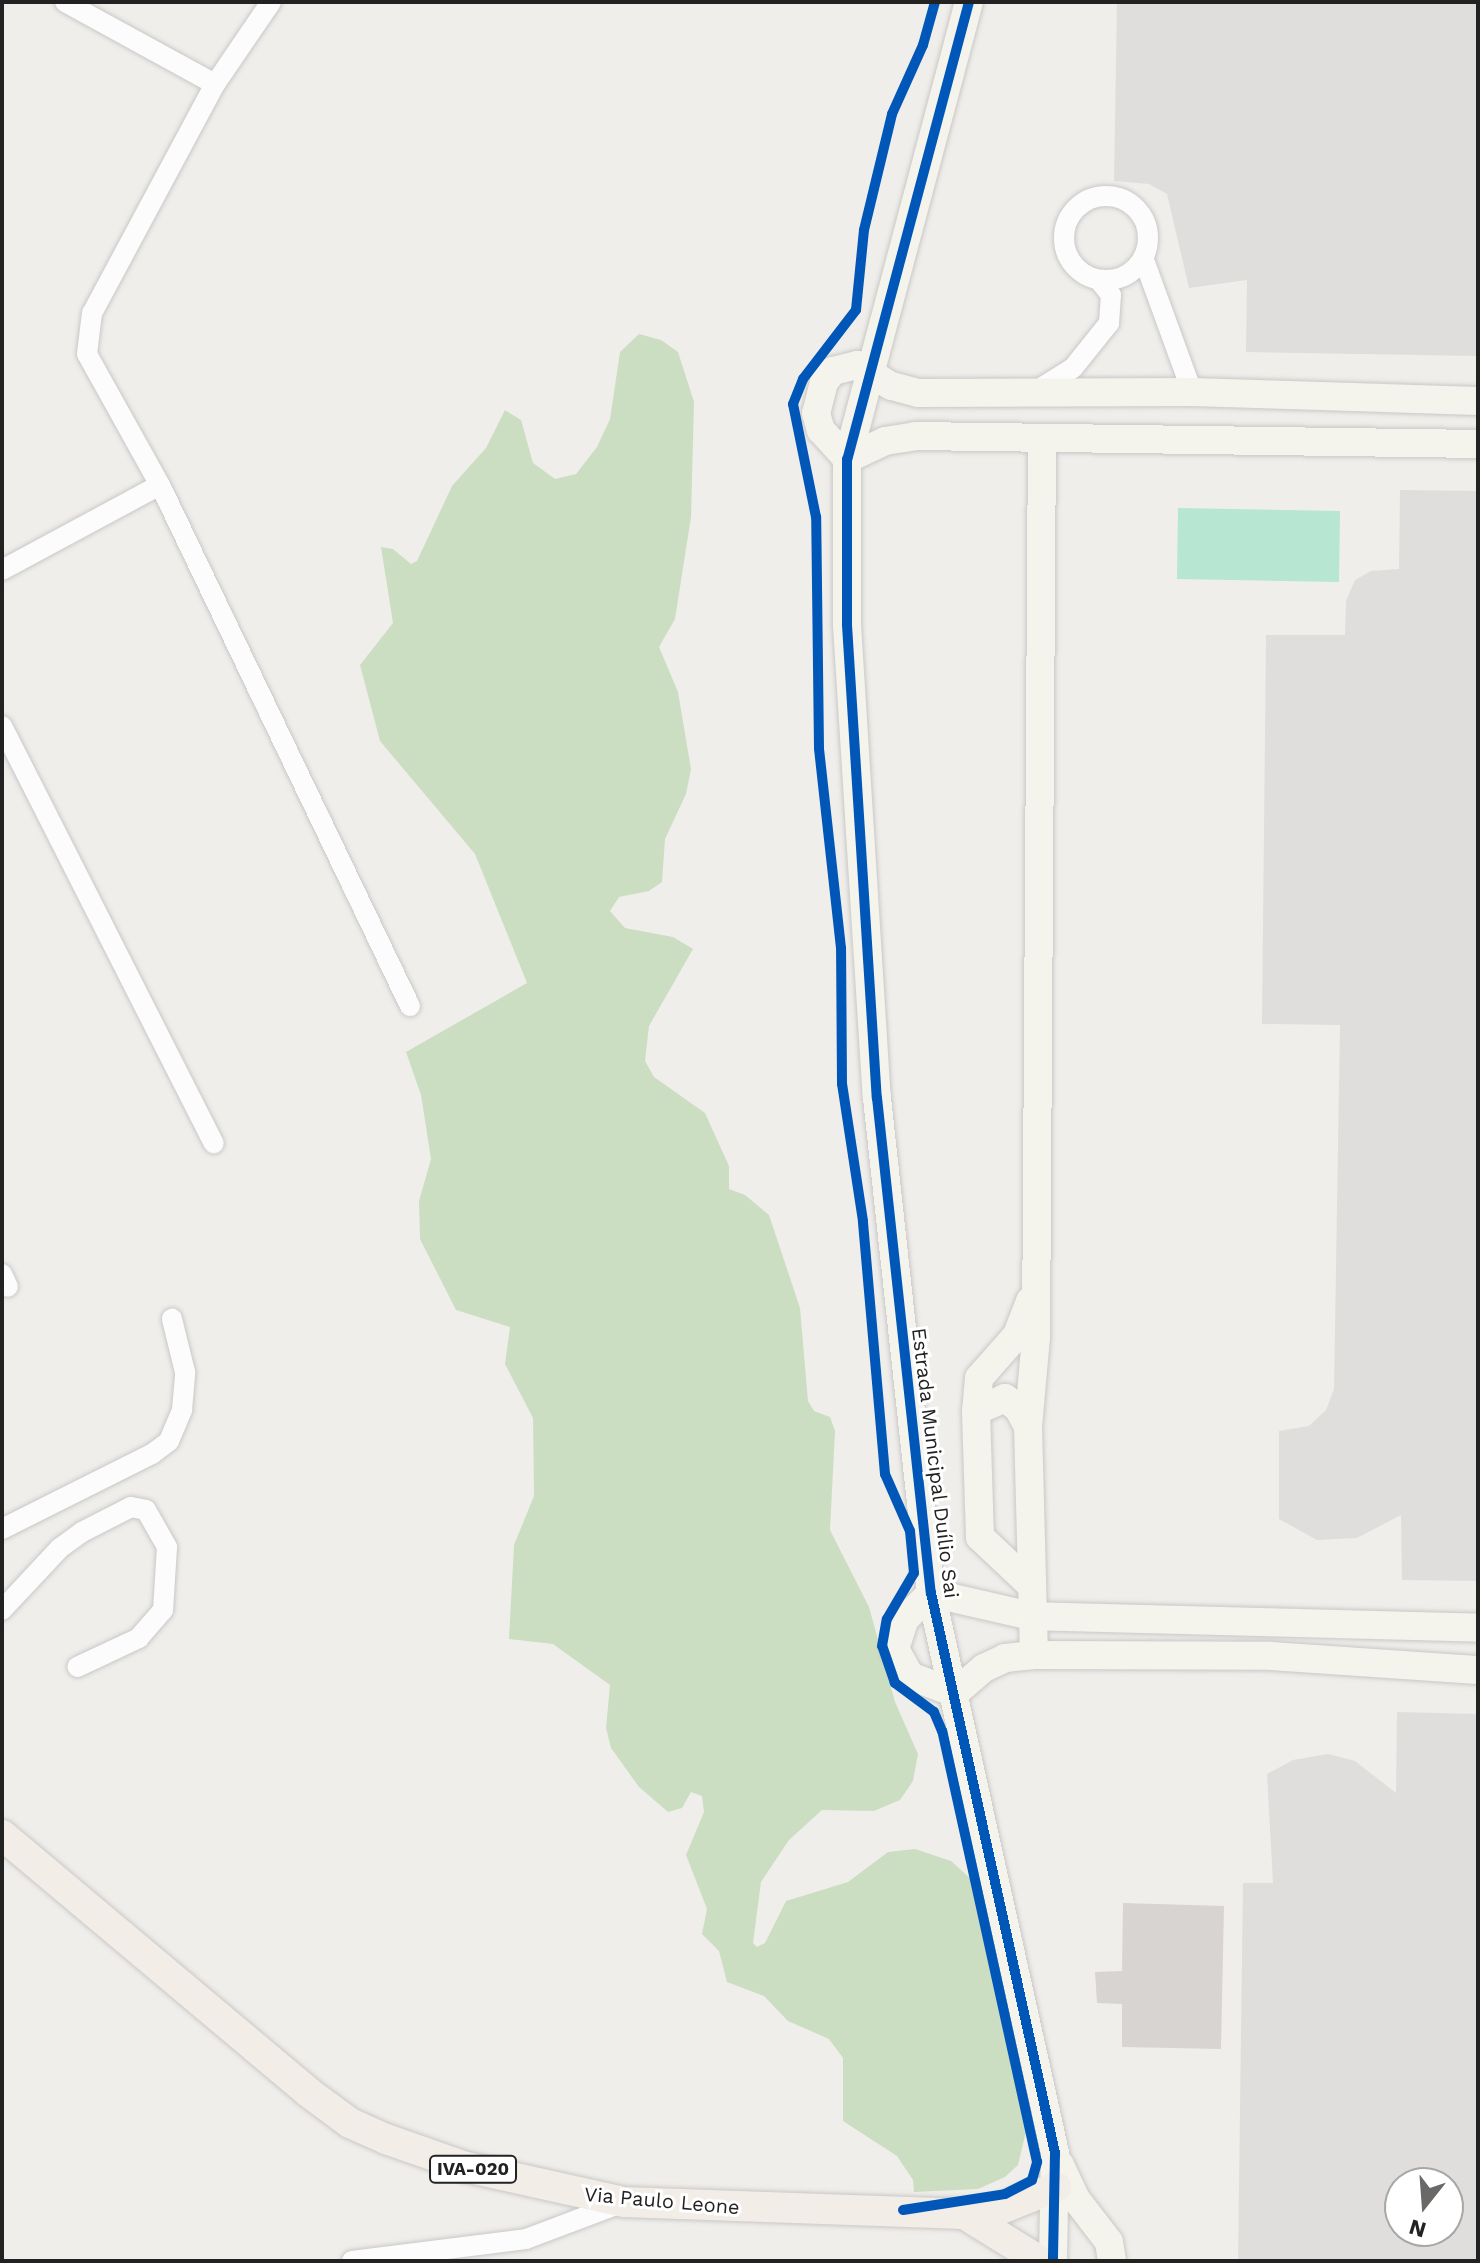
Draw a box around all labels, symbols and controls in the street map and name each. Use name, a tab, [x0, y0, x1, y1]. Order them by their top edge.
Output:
street label: Estrada Municipal Duílio Sai	[906, 1326, 964, 1600]
road number: IVA-020	[429, 2155, 517, 2183]
north arrow	[1384, 2167, 1464, 2247]
street label: Via Paulo Leone	[583, 2182, 741, 2220]
text: N	[1406, 2214, 1429, 2243]

